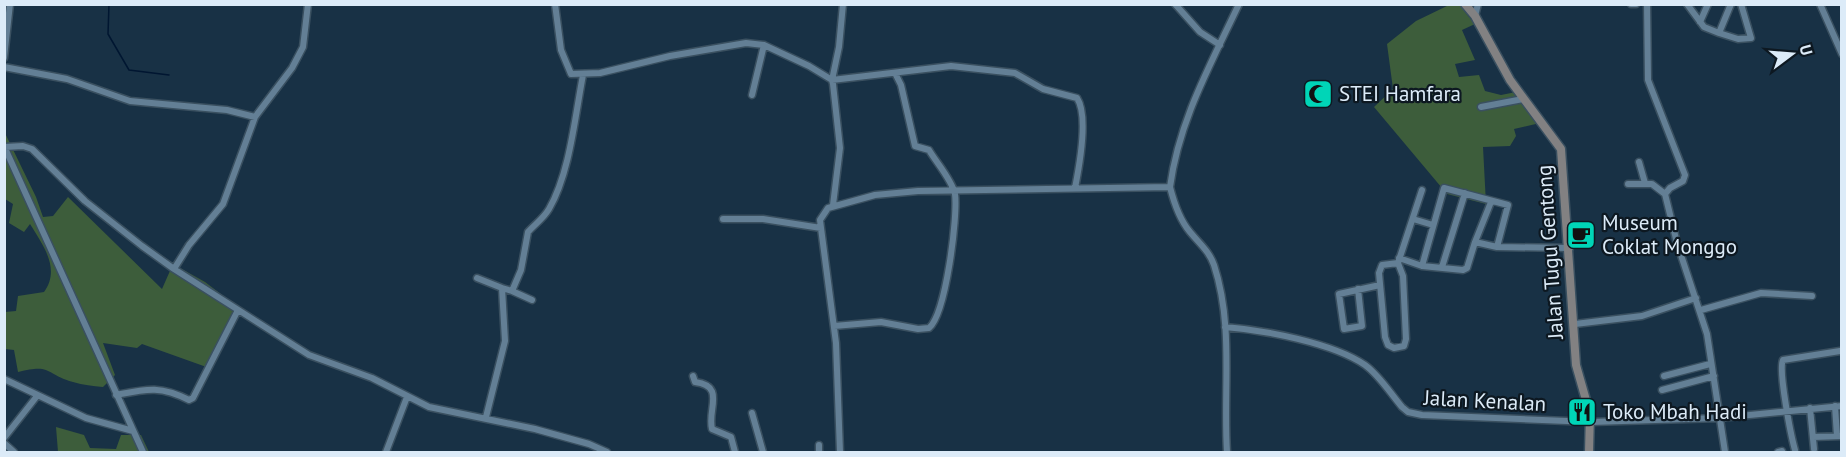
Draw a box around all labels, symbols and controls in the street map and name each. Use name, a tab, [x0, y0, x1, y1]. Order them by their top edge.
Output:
north arrow	[1762, 24, 1822, 84]
text: U	[1795, 42, 1817, 57]
mosque icon: STEI Hamfara	[1302, 78, 1334, 110]
place label: STEI Hamfara	[1339, 80, 1461, 107]
street label: Jalan Tugu Gentong	[1530, 164, 1569, 341]
place label: Museum Coklat Monggo	[1602, 209, 1737, 260]
cafe icon: Museum Coklat Monggo	[1565, 219, 1597, 251]
street label: Jalan Kenalan	[1422, 384, 1547, 417]
restaurant icon: Toko Mbah Hadi	[1566, 396, 1598, 428]
place label: Toko Mbah Hadi	[1603, 398, 1747, 425]

